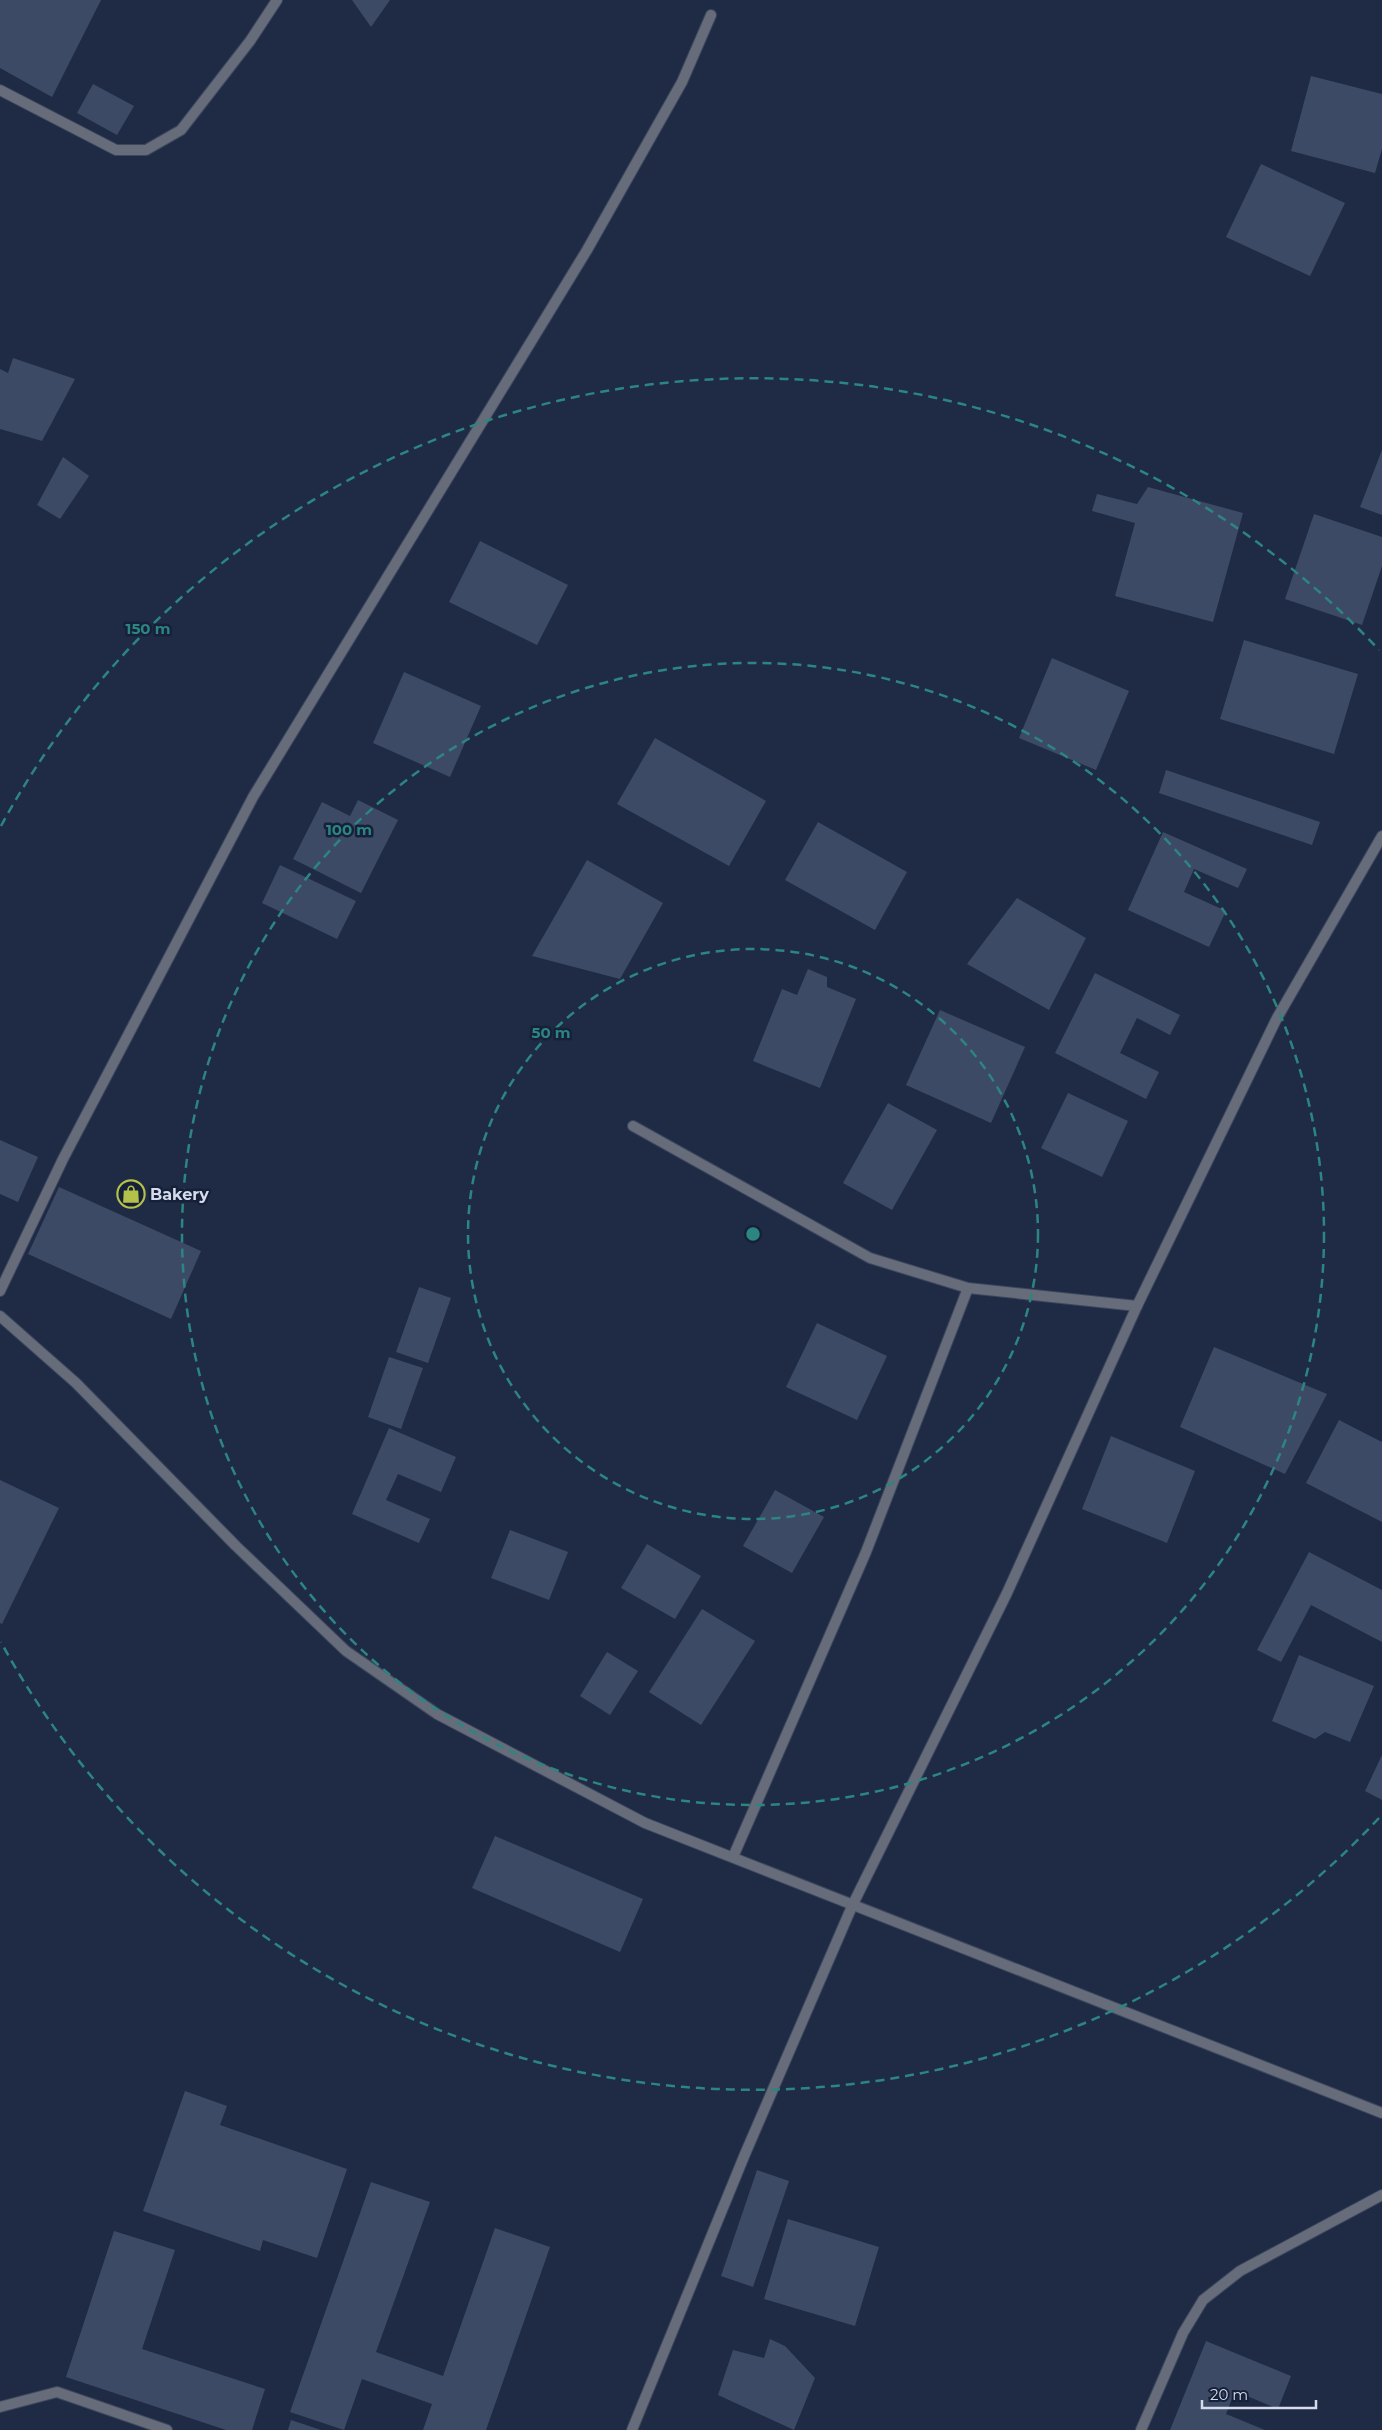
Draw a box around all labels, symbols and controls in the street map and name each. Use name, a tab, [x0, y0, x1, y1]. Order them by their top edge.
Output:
text: 150 m	[126, 619, 170, 638]
text: 100 m	[326, 820, 372, 839]
text: 50 m	[531, 1023, 571, 1042]
shop icon: Bakery	[116, 1179, 146, 1209]
place label: Bakery	[150, 1185, 209, 1204]
centre of rings	[744, 1225, 762, 1243]
scale bar	[1202, 2378, 1316, 2410]
text: 20 m	[1210, 2385, 1248, 2404]

